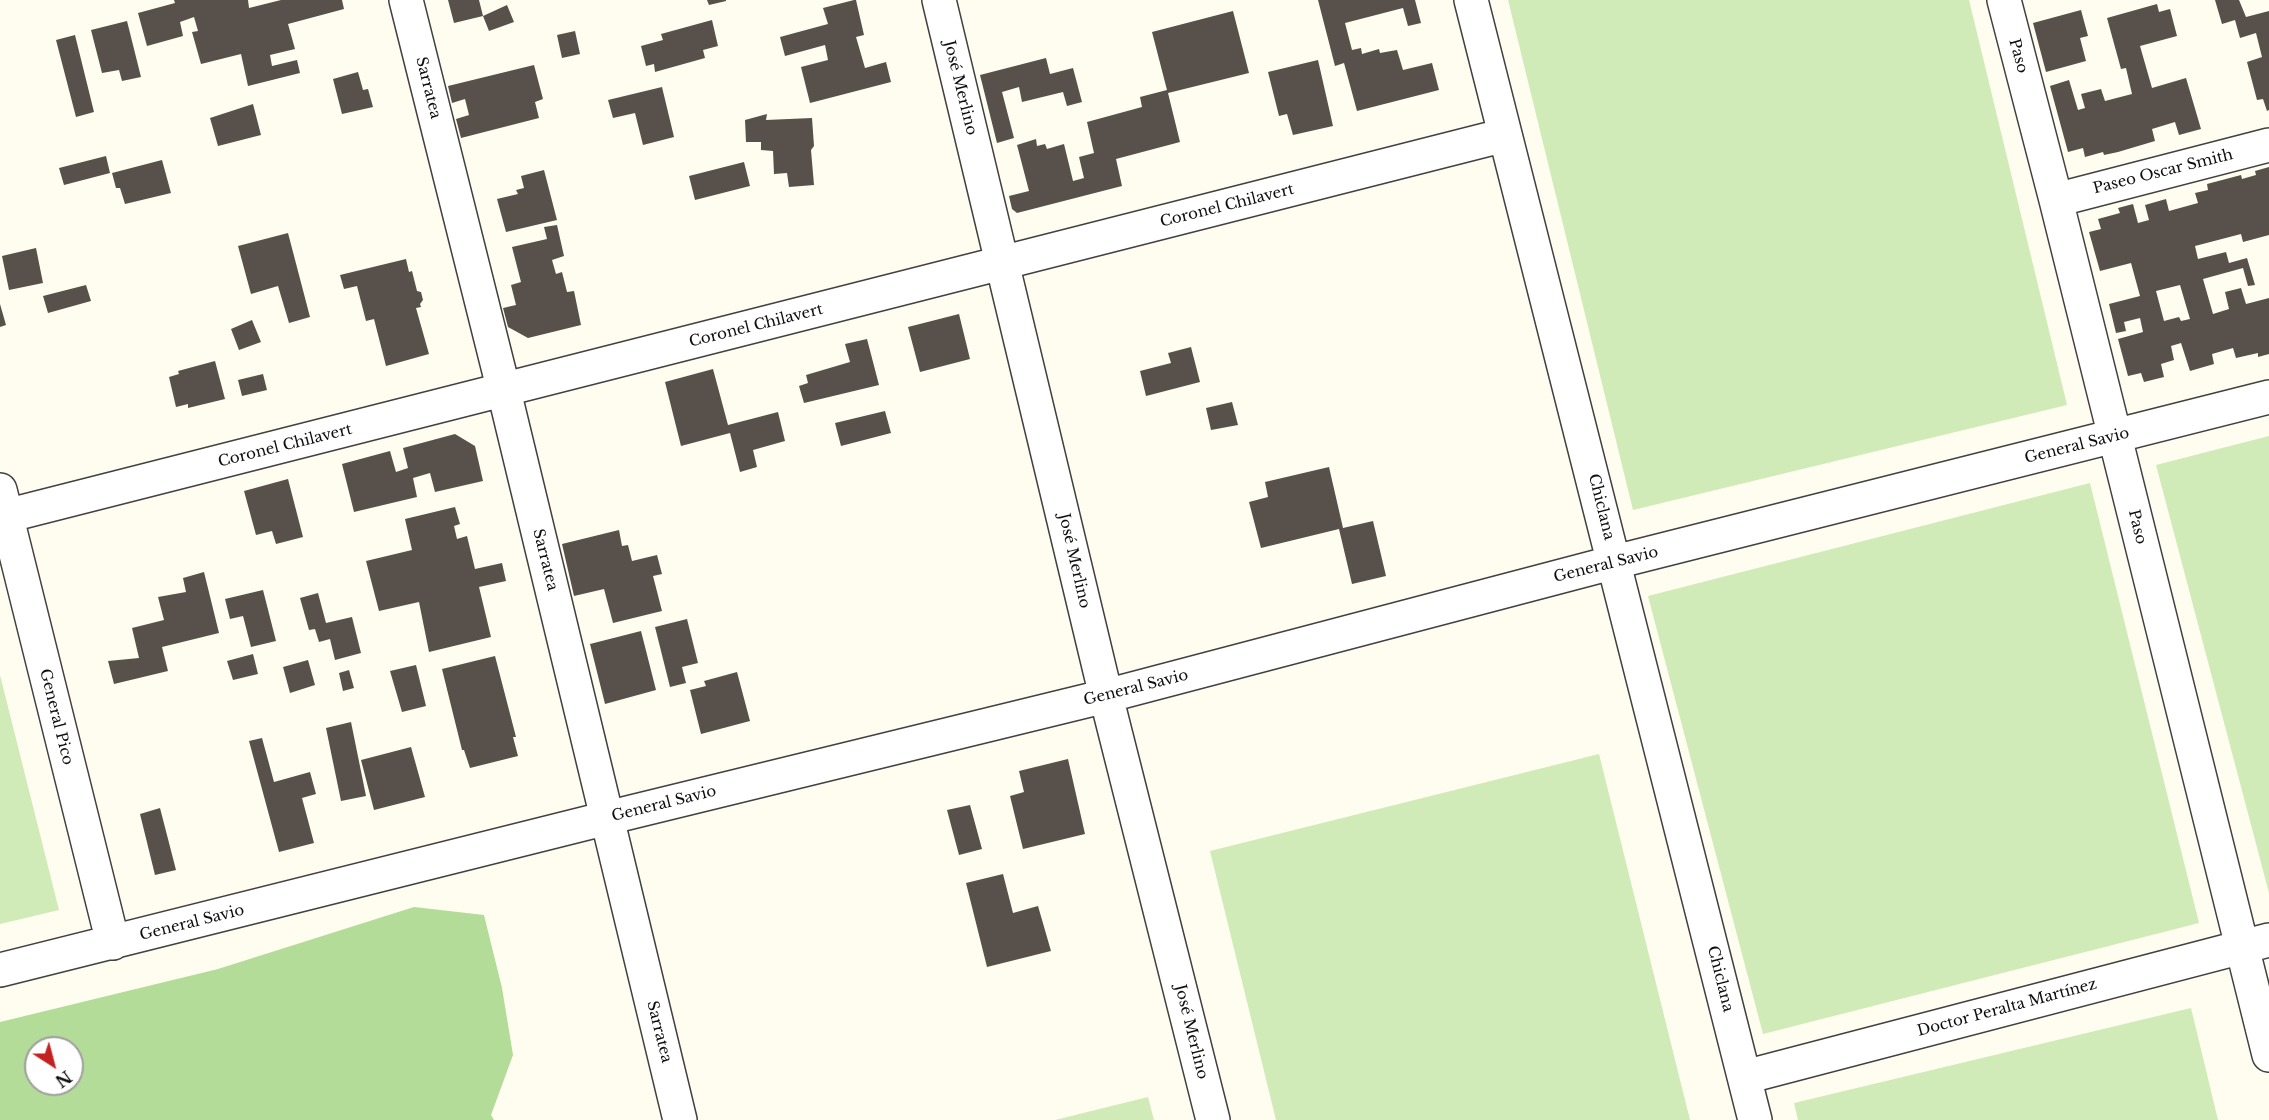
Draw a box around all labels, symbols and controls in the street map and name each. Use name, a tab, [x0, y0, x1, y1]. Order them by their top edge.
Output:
street label: Paso	[2005, 37, 2031, 75]
street label: José Merlino	[940, 39, 980, 137]
street label: Sarratea	[412, 55, 444, 121]
street label: Paseo Oscar Smith	[2091, 146, 2235, 198]
street label: Coronel Chilavert	[1158, 181, 1296, 231]
street label: Coronel Chilavert	[687, 301, 825, 351]
street label: Coronel Chilavert	[216, 421, 354, 471]
street label: General Savio	[2023, 424, 2131, 468]
street label: Chiclana	[1584, 472, 1618, 542]
street label: Paso	[2124, 508, 2150, 546]
street label: José Merlino	[1054, 512, 1094, 610]
street label: Sarratea	[529, 527, 561, 593]
street label: General Savio	[1552, 543, 1660, 587]
street label: General Savio	[1082, 666, 1190, 710]
street label: General Pico	[35, 667, 77, 767]
street label: General Savio	[610, 782, 718, 826]
street label: General Savio	[138, 901, 246, 945]
street label: Chiclana	[1703, 944, 1737, 1014]
street label: Doctor Peralta Martínez	[1915, 975, 2099, 1041]
street label: José Merlino	[1171, 983, 1211, 1081]
street label: Sarratea	[643, 999, 675, 1065]
north arrow	[24, 1036, 84, 1096]
text: N	[51, 1066, 75, 1091]

